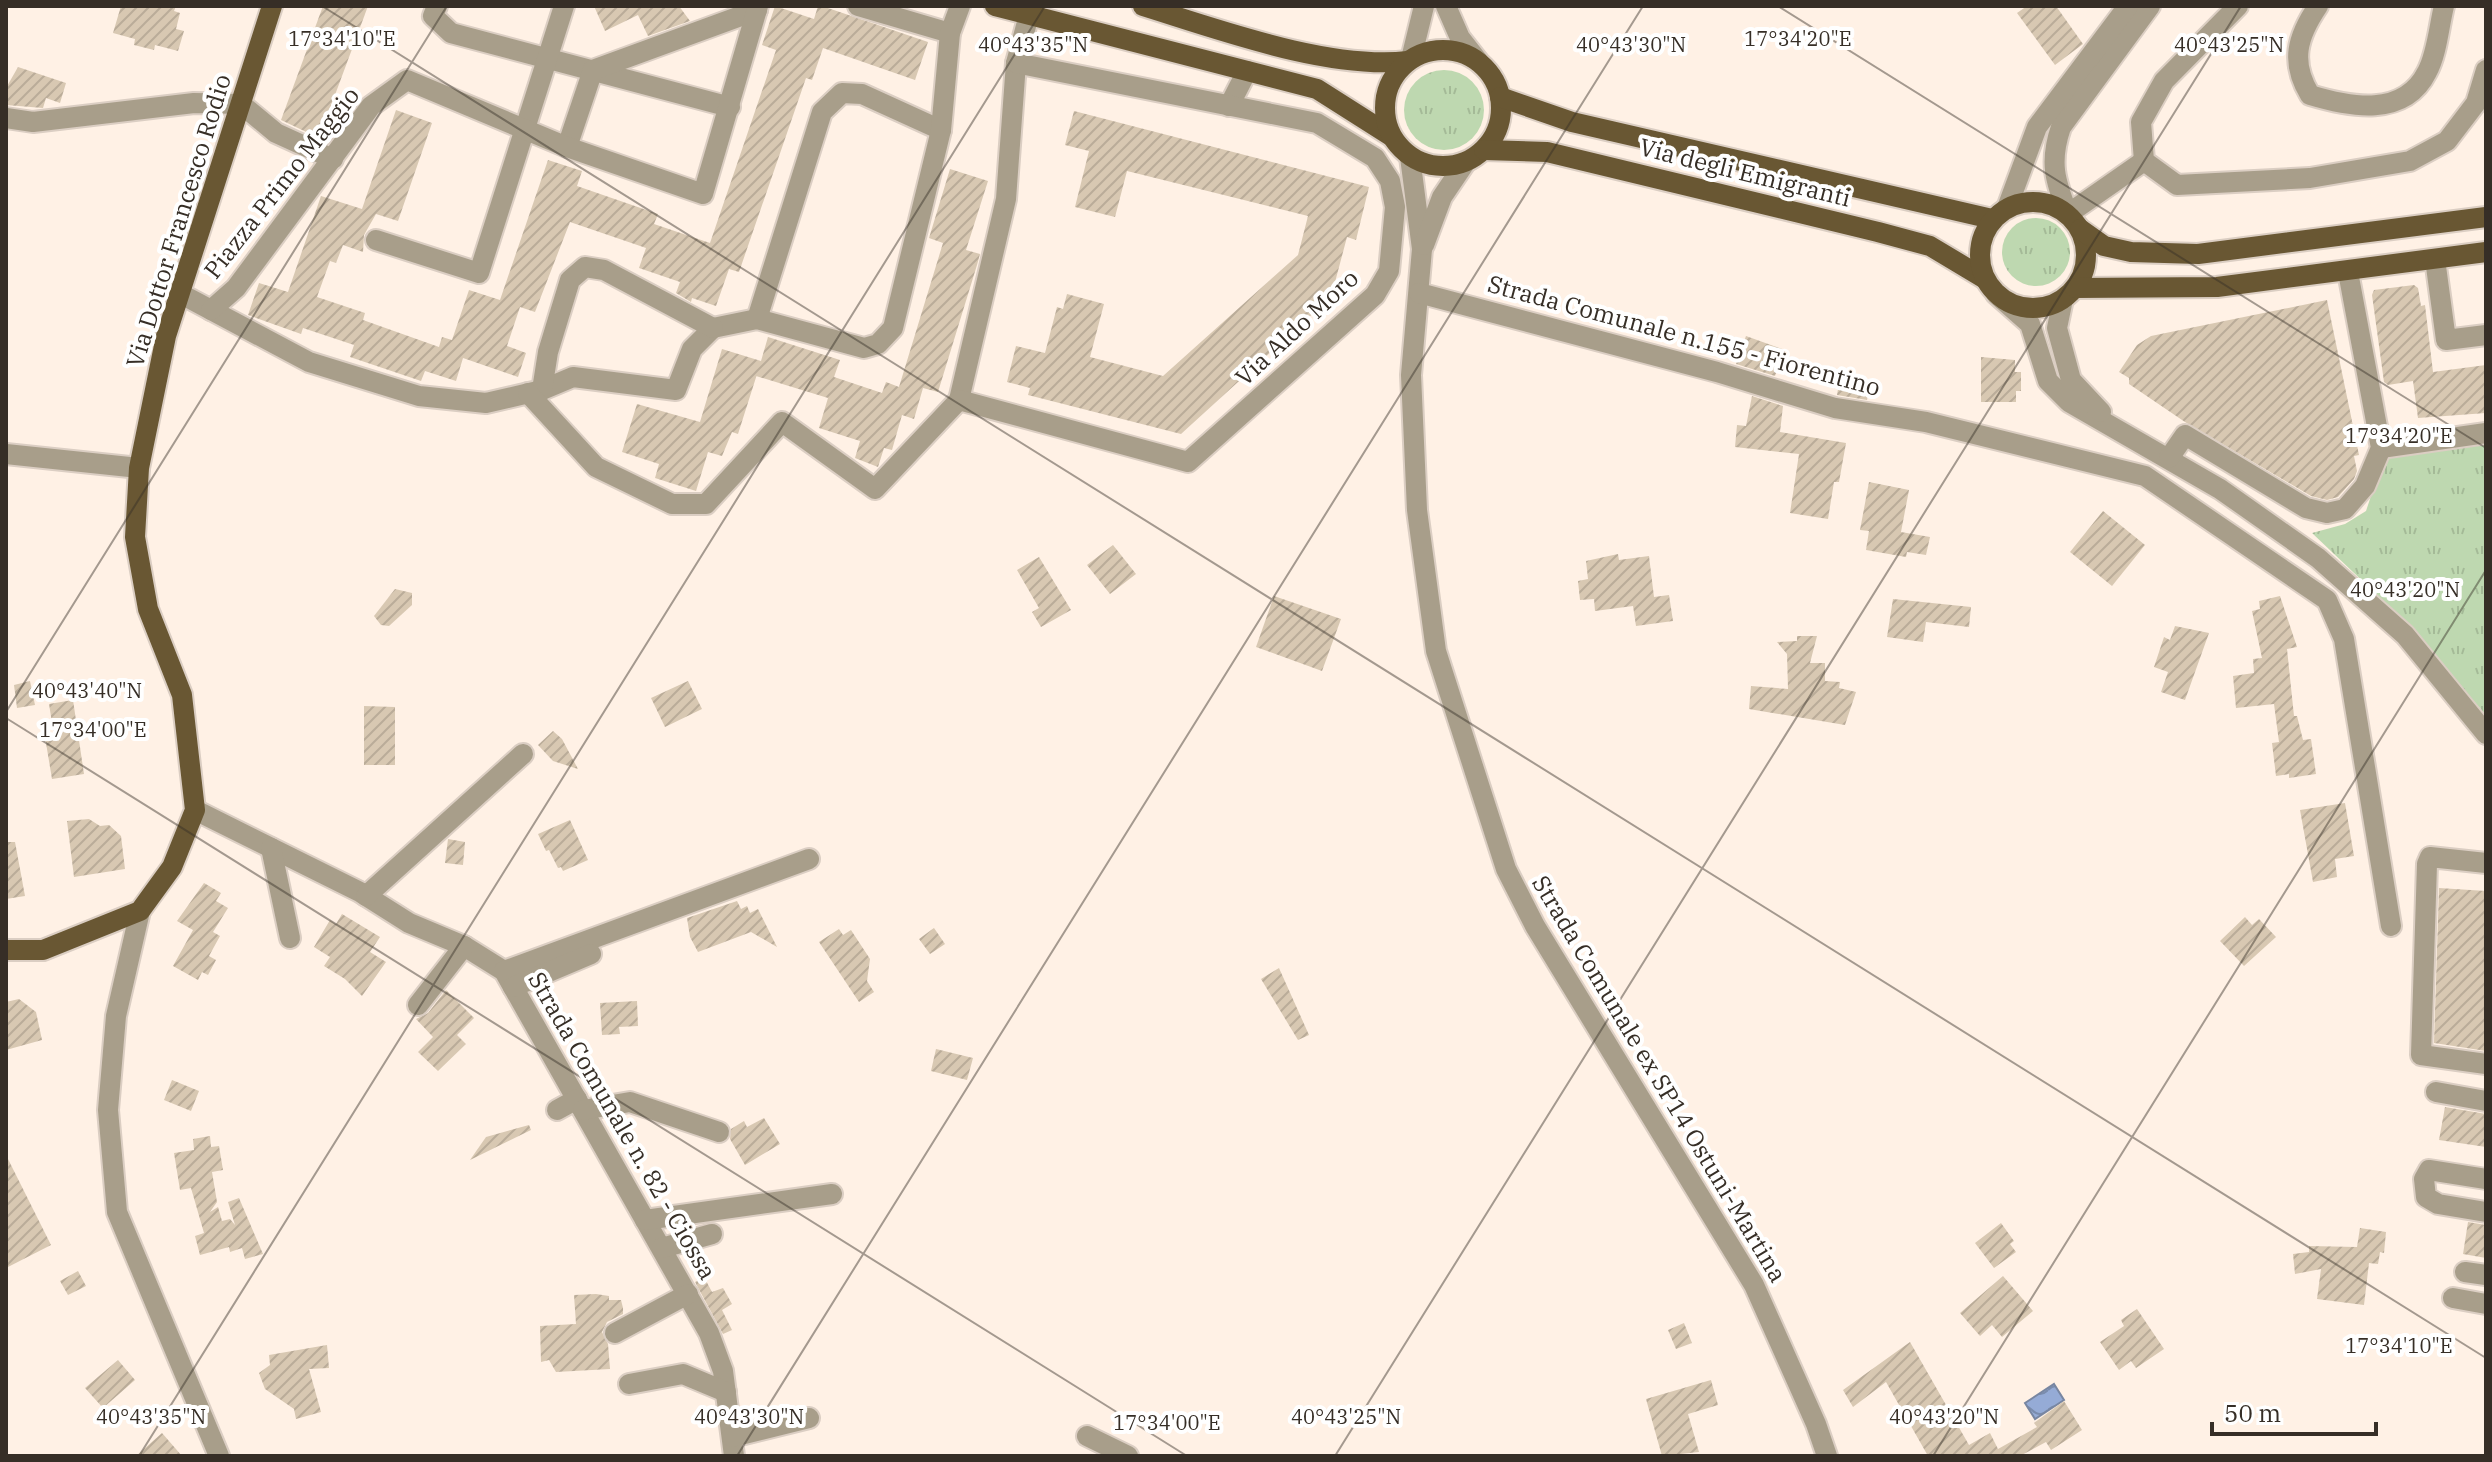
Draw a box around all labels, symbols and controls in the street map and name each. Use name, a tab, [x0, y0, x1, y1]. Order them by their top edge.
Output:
text: 17°34'10"E	[288, 25, 396, 52]
text: 17°34'20"E	[1744, 25, 1852, 52]
text: 40°43'35"N	[978, 31, 1088, 58]
text: 40°43'30"N	[1576, 31, 1686, 58]
text: 40°43'25"N	[2174, 31, 2284, 58]
street label: Via Dottor Francesco Rodio	[118, 70, 238, 371]
street label: Piazza Primo Maggio	[196, 80, 366, 285]
street label: Via degli Emigranti	[1636, 130, 1854, 214]
street label: Via Aldo Moro	[1228, 262, 1365, 393]
street label: Strada Comunale n.155 - Fiorentino	[1484, 267, 1884, 403]
text: 17°34'20"E	[2345, 422, 2453, 449]
text: 40°43'20"N	[2350, 576, 2460, 603]
text: 40°43'40"N	[32, 677, 142, 704]
text: 17°34'00"E	[39, 716, 147, 743]
street label: Strada Comunale ex SP14 Ostuni-Martina	[1525, 869, 1794, 1288]
street label: Strada Comunale n. 82 - Ciossa	[521, 966, 724, 1285]
text: 17°34'10"E	[2345, 1332, 2453, 1359]
scale bar	[2212, 1386, 2376, 1436]
text: 50 m	[2224, 1397, 2281, 1429]
text: 40°43'35"N	[96, 1403, 206, 1430]
text: 40°43'30"N	[694, 1403, 804, 1430]
text: 40°43'25"N	[1291, 1403, 1401, 1430]
text: 40°43'20"N	[1889, 1403, 1999, 1430]
text: 17°34'00"E	[1113, 1409, 1221, 1436]

